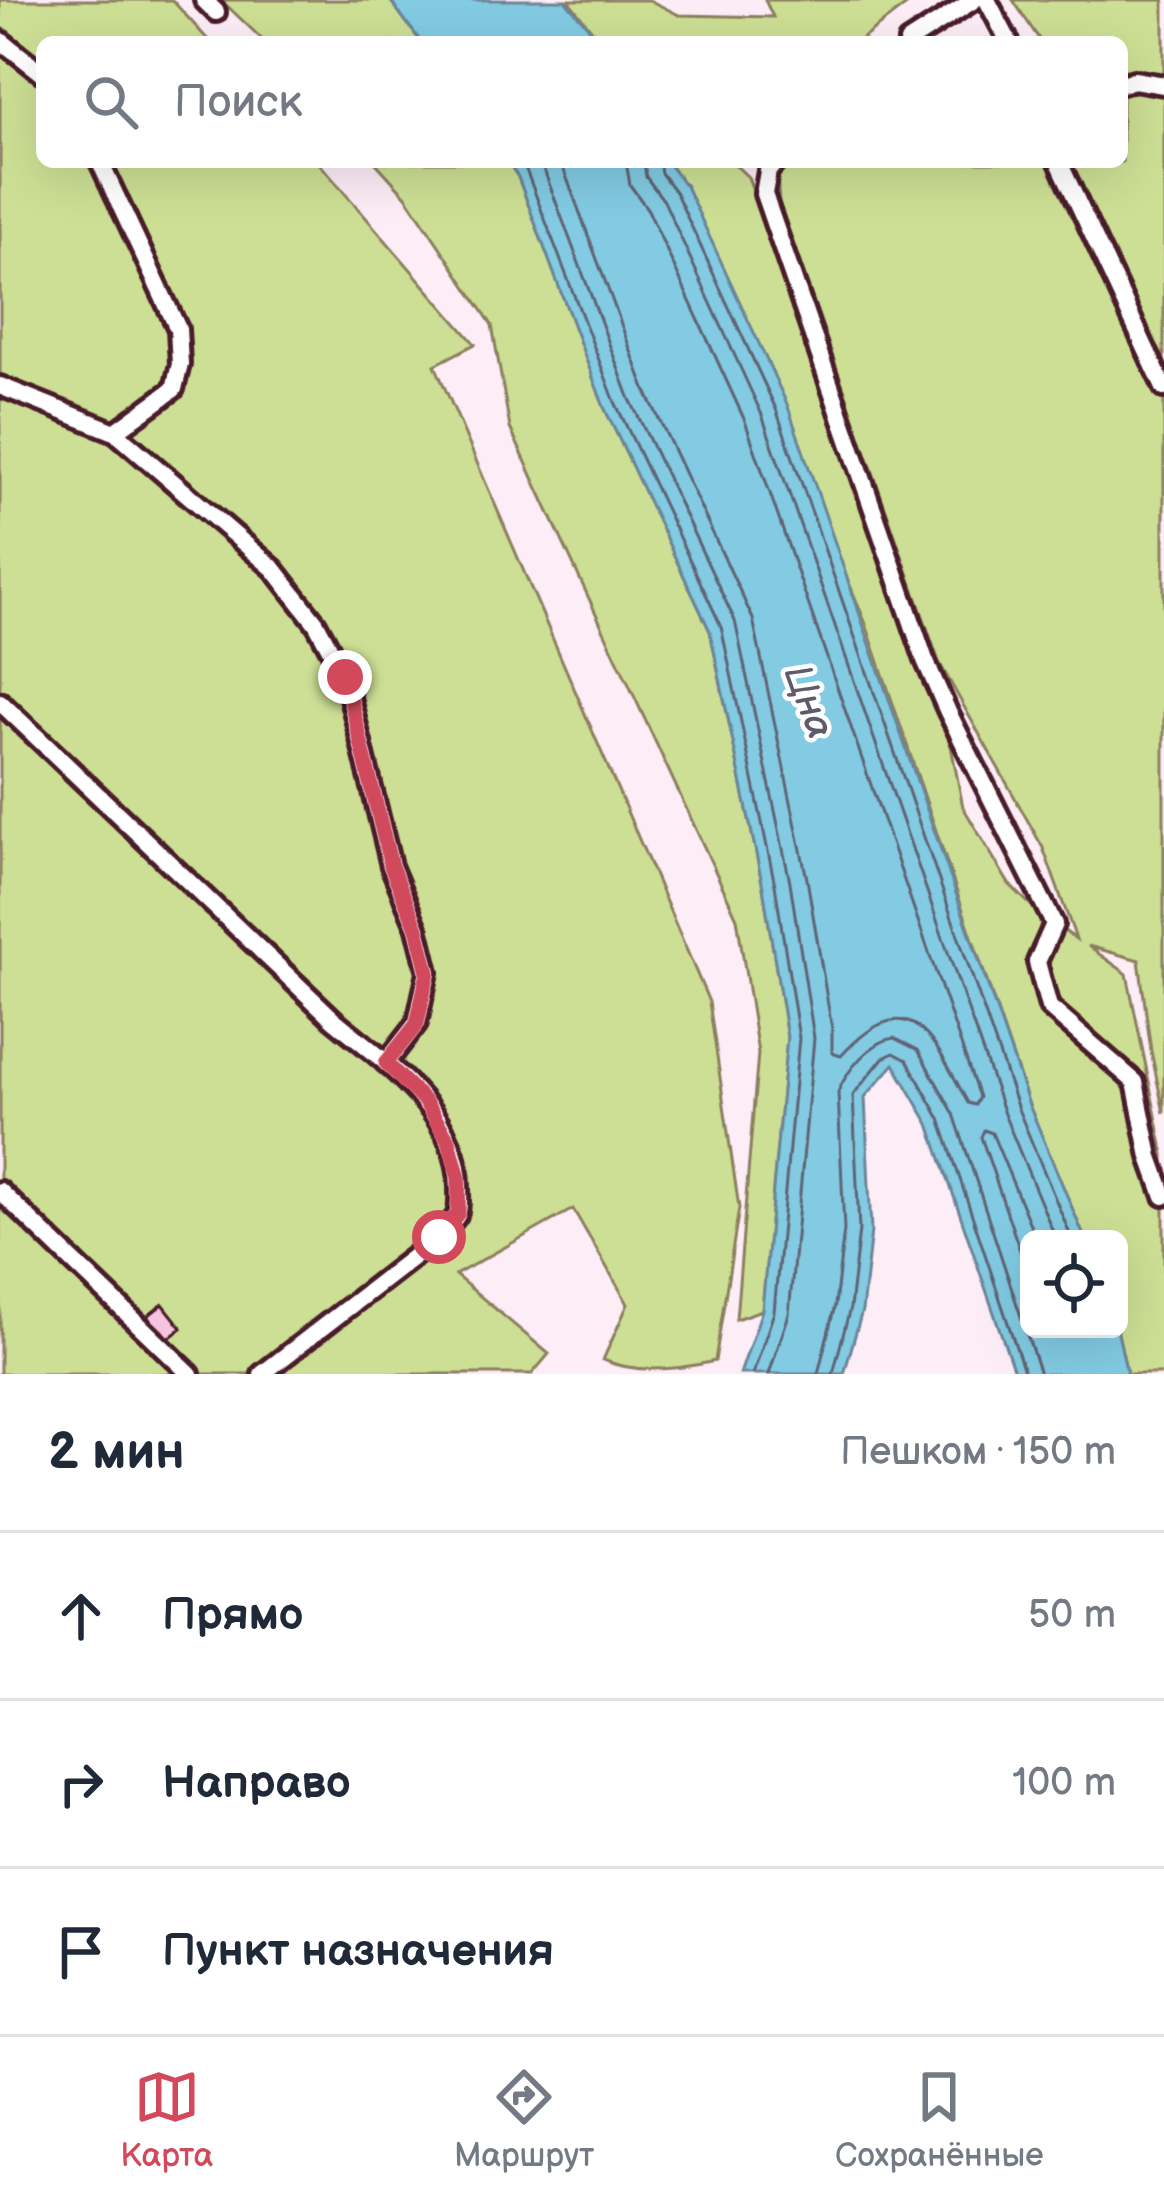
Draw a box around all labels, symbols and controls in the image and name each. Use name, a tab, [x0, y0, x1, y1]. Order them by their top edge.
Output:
search box	[36, 36, 1128, 168]
icon: search	[78, 69, 144, 135]
text: Поиск	[174, 75, 302, 130]
route end	[318, 650, 372, 704]
water label: Цна	[773, 659, 843, 745]
route start	[412, 1210, 466, 1264]
map controls	[1020, 1230, 1128, 1338]
button: locate	[1020, 1230, 1128, 1338]
text: 2 мин	[48, 1422, 185, 1483]
text: Пешком · 150 m	[840, 1429, 1116, 1476]
icon: ahead	[48, 1583, 114, 1649]
text: Прямо	[162, 1588, 303, 1643]
text: 50 m	[1028, 1592, 1116, 1639]
icon: right	[48, 1751, 114, 1817]
text: Направо	[162, 1756, 351, 1811]
text: 100 m	[1012, 1760, 1116, 1807]
icon: arrive	[48, 1919, 114, 1985]
text: Пункт назначения	[162, 1924, 554, 1979]
tab: Карта	[120, 2064, 213, 2176]
tab: Маршрут	[454, 2064, 594, 2176]
tab: Сохранённые	[835, 2064, 1044, 2176]

